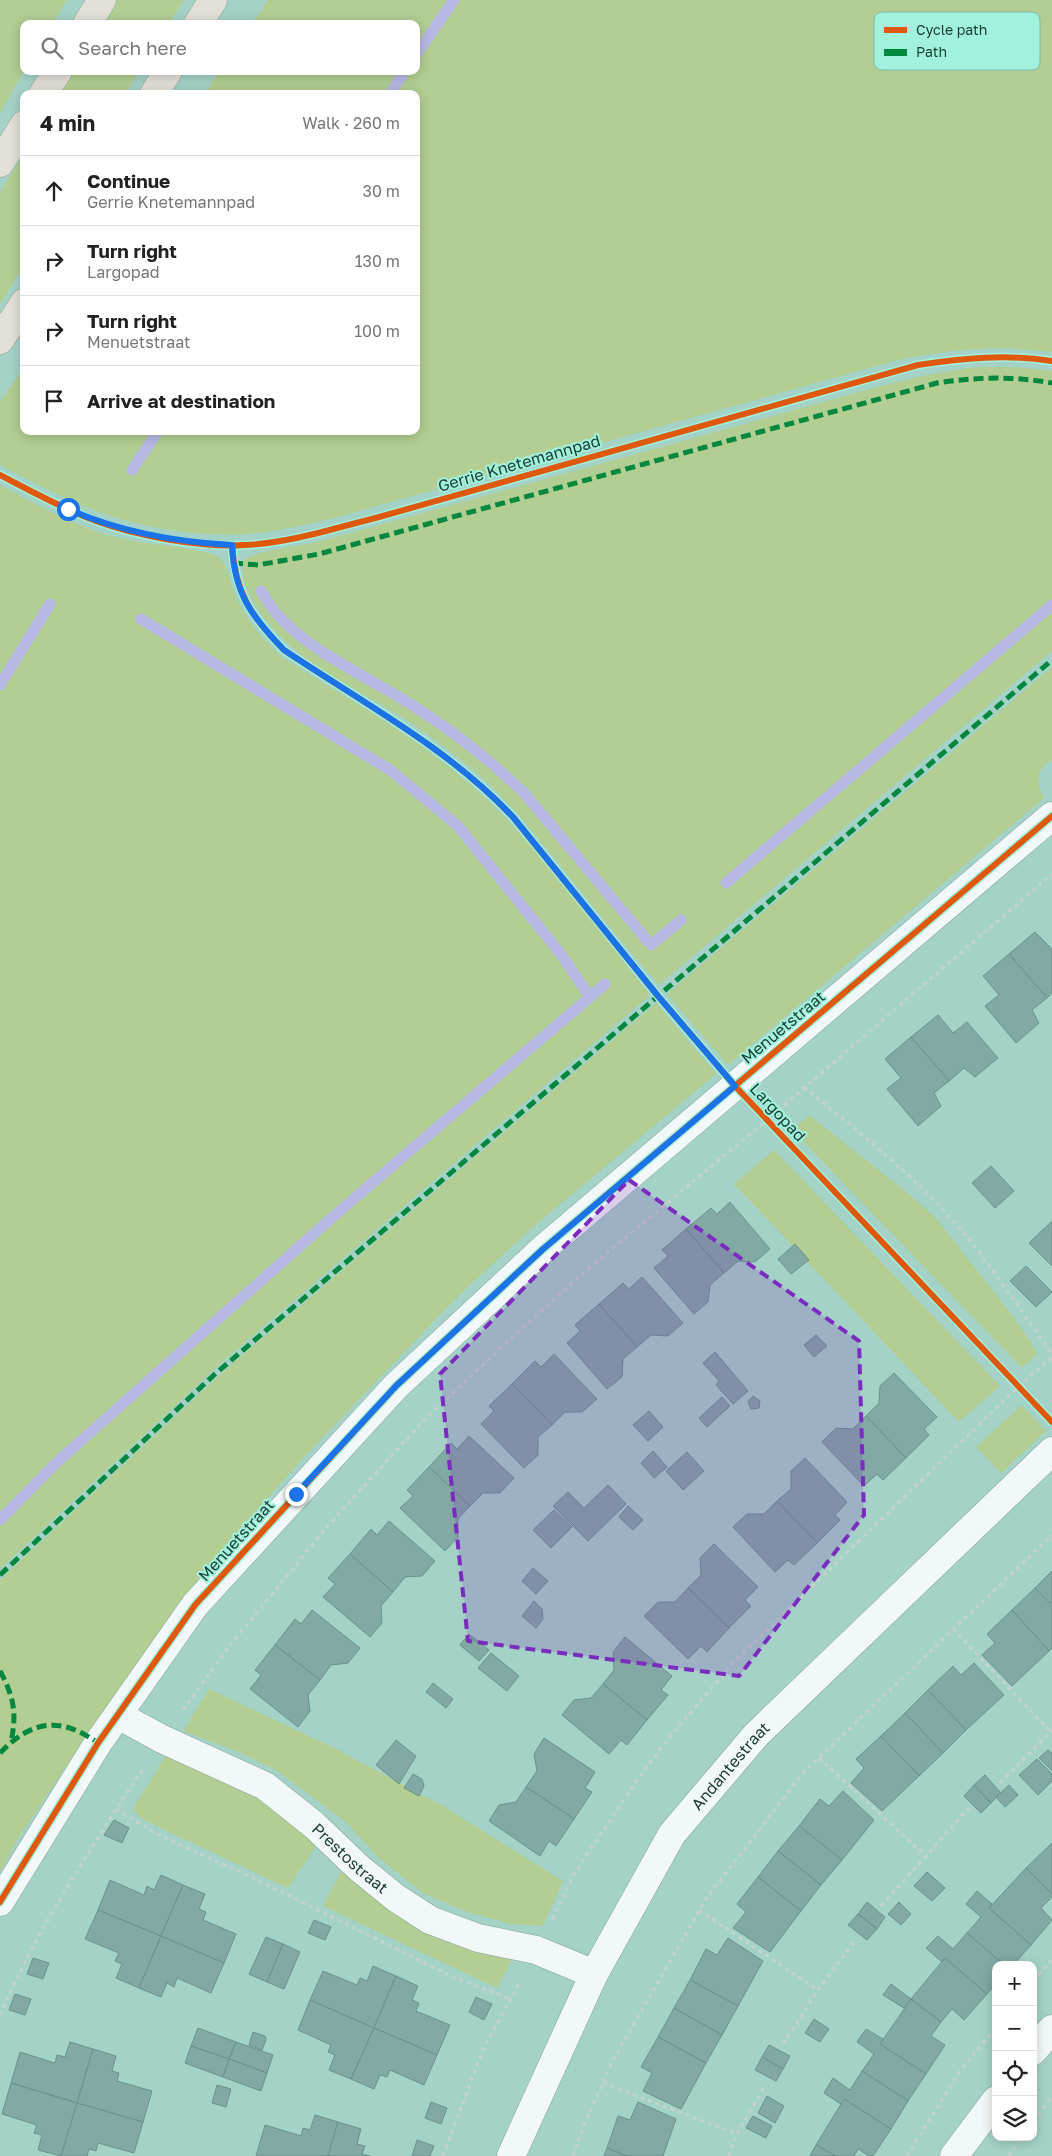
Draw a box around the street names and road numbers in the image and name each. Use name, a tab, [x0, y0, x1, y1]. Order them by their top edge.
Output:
street label: Gerrie Knetemannpad	[435, 430, 603, 496]
street label: Menuetstraat	[737, 986, 829, 1068]
street label: Largopad	[746, 1079, 810, 1145]
street label: Menuetstraat	[194, 1495, 278, 1585]
street label: Andantestraat	[687, 1717, 774, 1814]
street label: Prestostraat	[308, 1819, 392, 1898]

